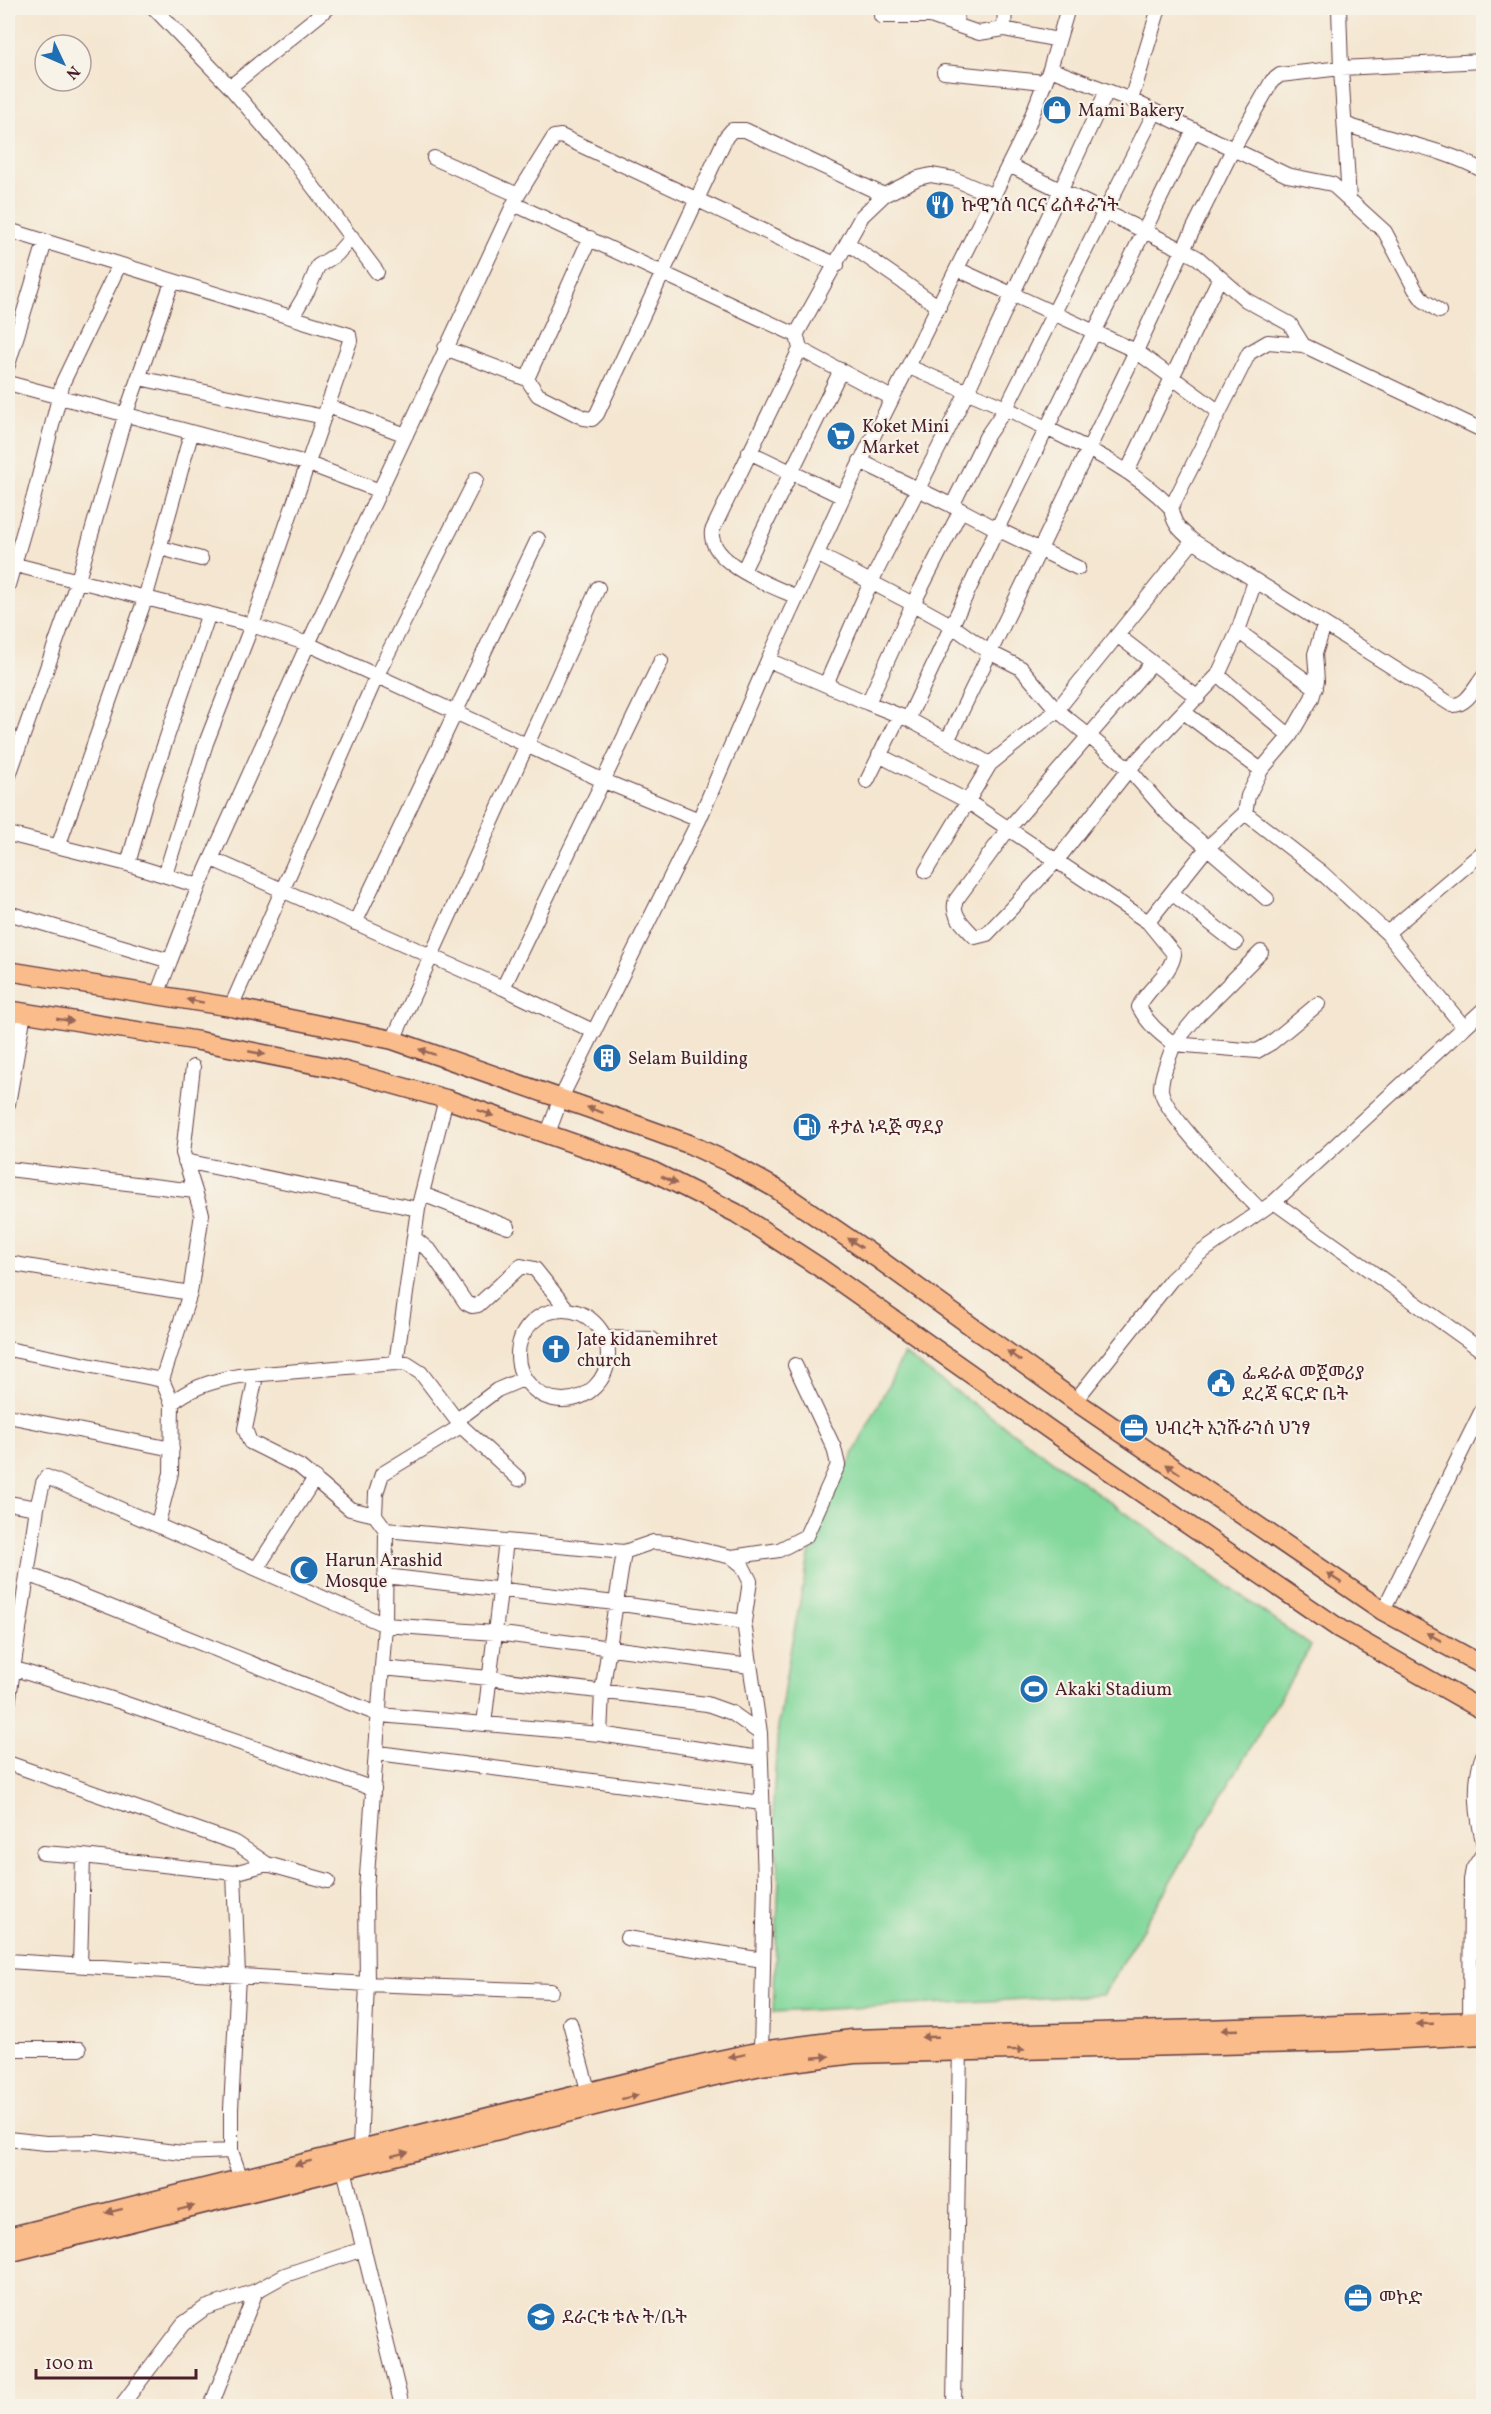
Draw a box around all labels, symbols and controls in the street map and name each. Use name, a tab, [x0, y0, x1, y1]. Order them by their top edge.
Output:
north arrow	[33, 33, 93, 93]
text: N	[60, 60, 84, 84]
shop icon: Mami Bakery	[1041, 94, 1073, 126]
place label: Mami Bakery	[1078, 99, 1184, 124]
restaurant icon: ኩዊንስ ባርና ሬስቶራንት	[924, 189, 956, 221]
place label: ኩዊንስ ባርና ሬስቶራንት	[961, 194, 1119, 219]
place label: Koket Mini Market	[862, 415, 949, 461]
supermarket icon: Koket Mini Market	[825, 420, 857, 452]
one-way arrow	[186, 997, 205, 1006]
one-way arrow	[56, 1015, 75, 1024]
building icon: Selam Building	[591, 1042, 623, 1074]
one-way arrow	[417, 1046, 435, 1056]
place label: Selam Building	[628, 1047, 748, 1072]
one-way arrow	[248, 1049, 267, 1058]
one-way arrow	[586, 1104, 604, 1114]
one-way arrow	[478, 1108, 496, 1118]
fuel station icon: ቶታል ነዳጅ ማደያ	[791, 1111, 823, 1143]
place label: ቶታል ነዳጅ ማደያ	[828, 1116, 944, 1141]
one-way arrow	[661, 1176, 678, 1185]
one-way arrow	[848, 1237, 864, 1249]
place label: Jate kidanemihret church	[577, 1328, 718, 1374]
church icon: Jate kidanemihret church	[540, 1333, 572, 1365]
one-way arrow	[1006, 1351, 1021, 1363]
place label: ፌዴራል መጀመሪያ ደረጃ ፍርድ ቤት	[1242, 1362, 1364, 1408]
public building icon: ፌዴራል መጀመሪያ ደረጃ ፍርድ ቤት	[1205, 1367, 1237, 1399]
office icon: ህብረት ኢንሹራንስ ህንፃ	[1118, 1412, 1150, 1444]
place label: ህብረት ኢንሹራንስ ህንፃ	[1155, 1417, 1310, 1442]
one-way arrow	[1165, 1463, 1181, 1475]
place label: Harun Arashid Mosque	[325, 1549, 443, 1595]
mosque icon: Harun Arashid Mosque	[288, 1554, 320, 1586]
one-way arrow	[1326, 1573, 1342, 1584]
one-way arrow	[1425, 1632, 1442, 1642]
sports icon: Akaki Stadium	[1018, 1673, 1050, 1705]
place label: Akaki Stadium	[1055, 1678, 1172, 1703]
one-way arrow	[1416, 2019, 1435, 2028]
one-way arrow	[1221, 2025, 1240, 2035]
one-way arrow	[921, 2032, 940, 2041]
one-way arrow	[1006, 2046, 1025, 2055]
one-way arrow	[727, 2052, 746, 2061]
one-way arrow	[812, 2052, 831, 2062]
one-way arrow	[621, 2091, 640, 2101]
one-way arrow	[391, 2149, 410, 2159]
one-way arrow	[294, 2159, 312, 2168]
one-way arrow	[178, 2203, 196, 2212]
one-way arrow	[105, 2206, 123, 2216]
office icon: መኮድ	[1342, 2282, 1374, 2314]
place label: መኮድ	[1379, 2287, 1423, 2312]
school or university icon: ደራርቱ ቱሉ ት/ቤት	[525, 2301, 557, 2333]
place label: ደራርቱ ቱሉ ት/ቤት	[562, 2306, 687, 2331]
scale bar	[36, 2342, 196, 2380]
text: 100 m	[45, 2352, 94, 2377]

